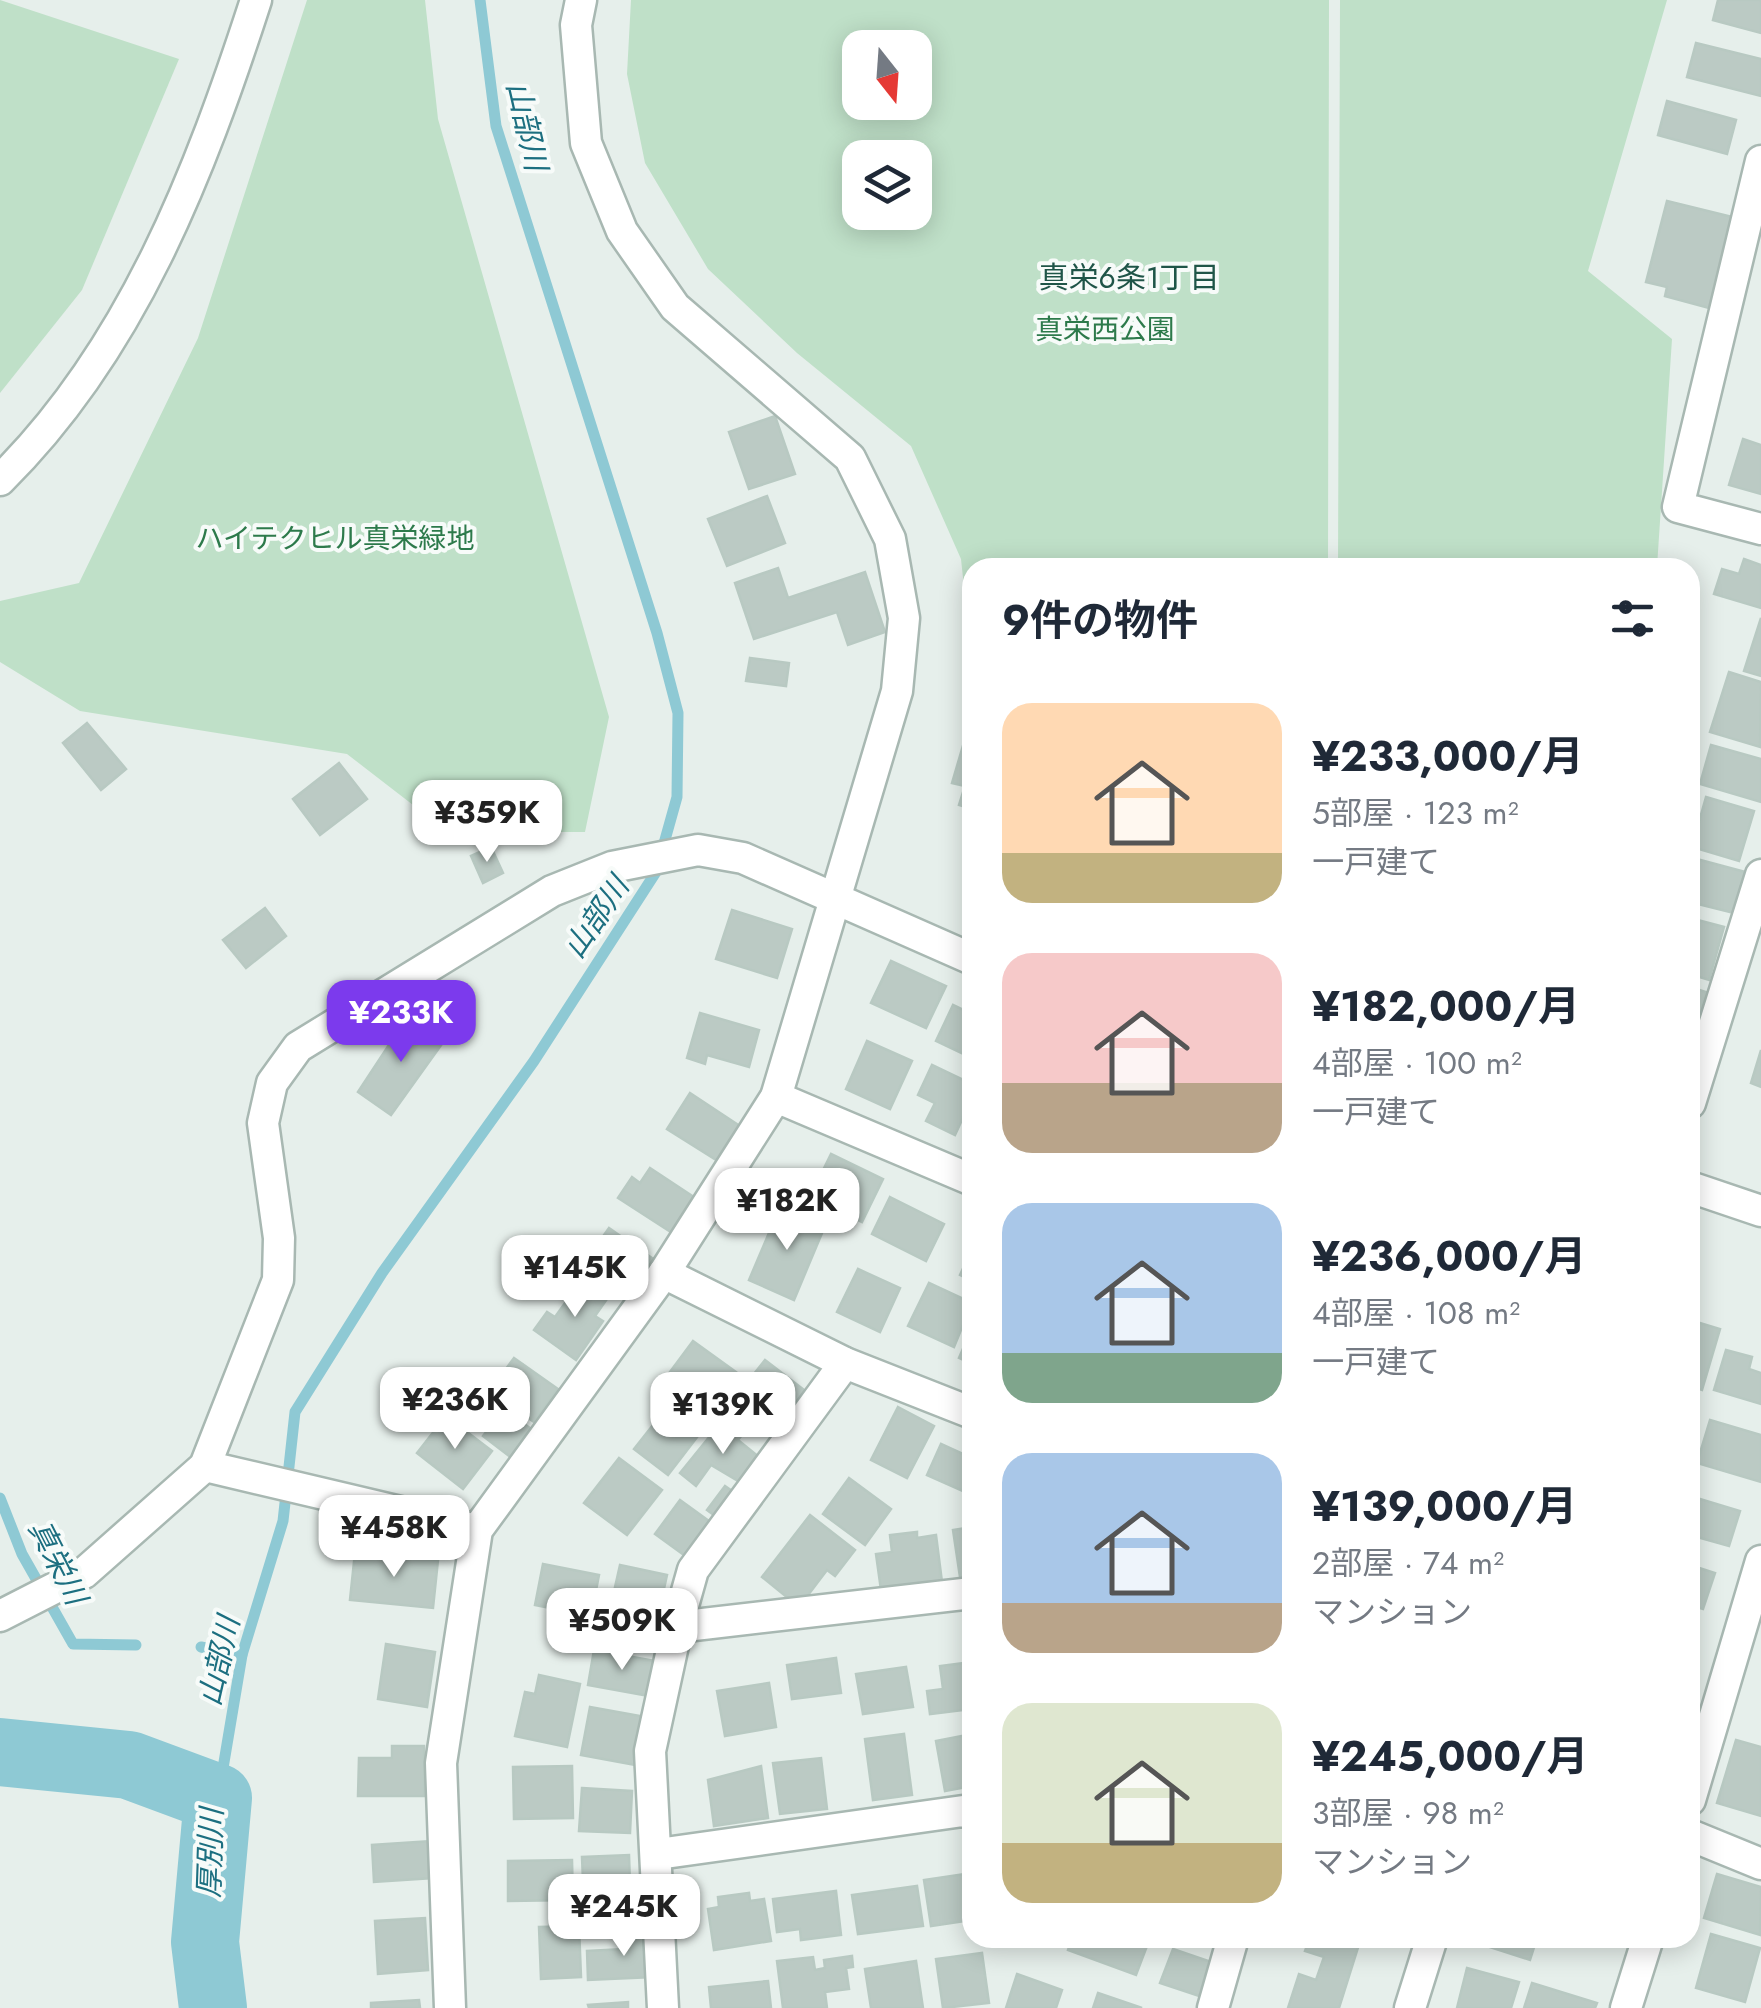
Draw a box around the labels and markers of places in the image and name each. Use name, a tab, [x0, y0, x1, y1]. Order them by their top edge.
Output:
pin: ¥359K	[417, 780, 557, 865]
pin: ¥233K	[331, 980, 471, 1065]
pin: ¥182K	[717, 1168, 857, 1253]
pin: ¥145K	[505, 1235, 645, 1320]
pin: ¥236K	[385, 1367, 525, 1452]
pin: ¥139K	[653, 1372, 793, 1457]
pin: ¥458K	[324, 1495, 464, 1580]
pin: ¥509K	[552, 1588, 692, 1673]
pin: ¥245K	[554, 1874, 694, 1959]

